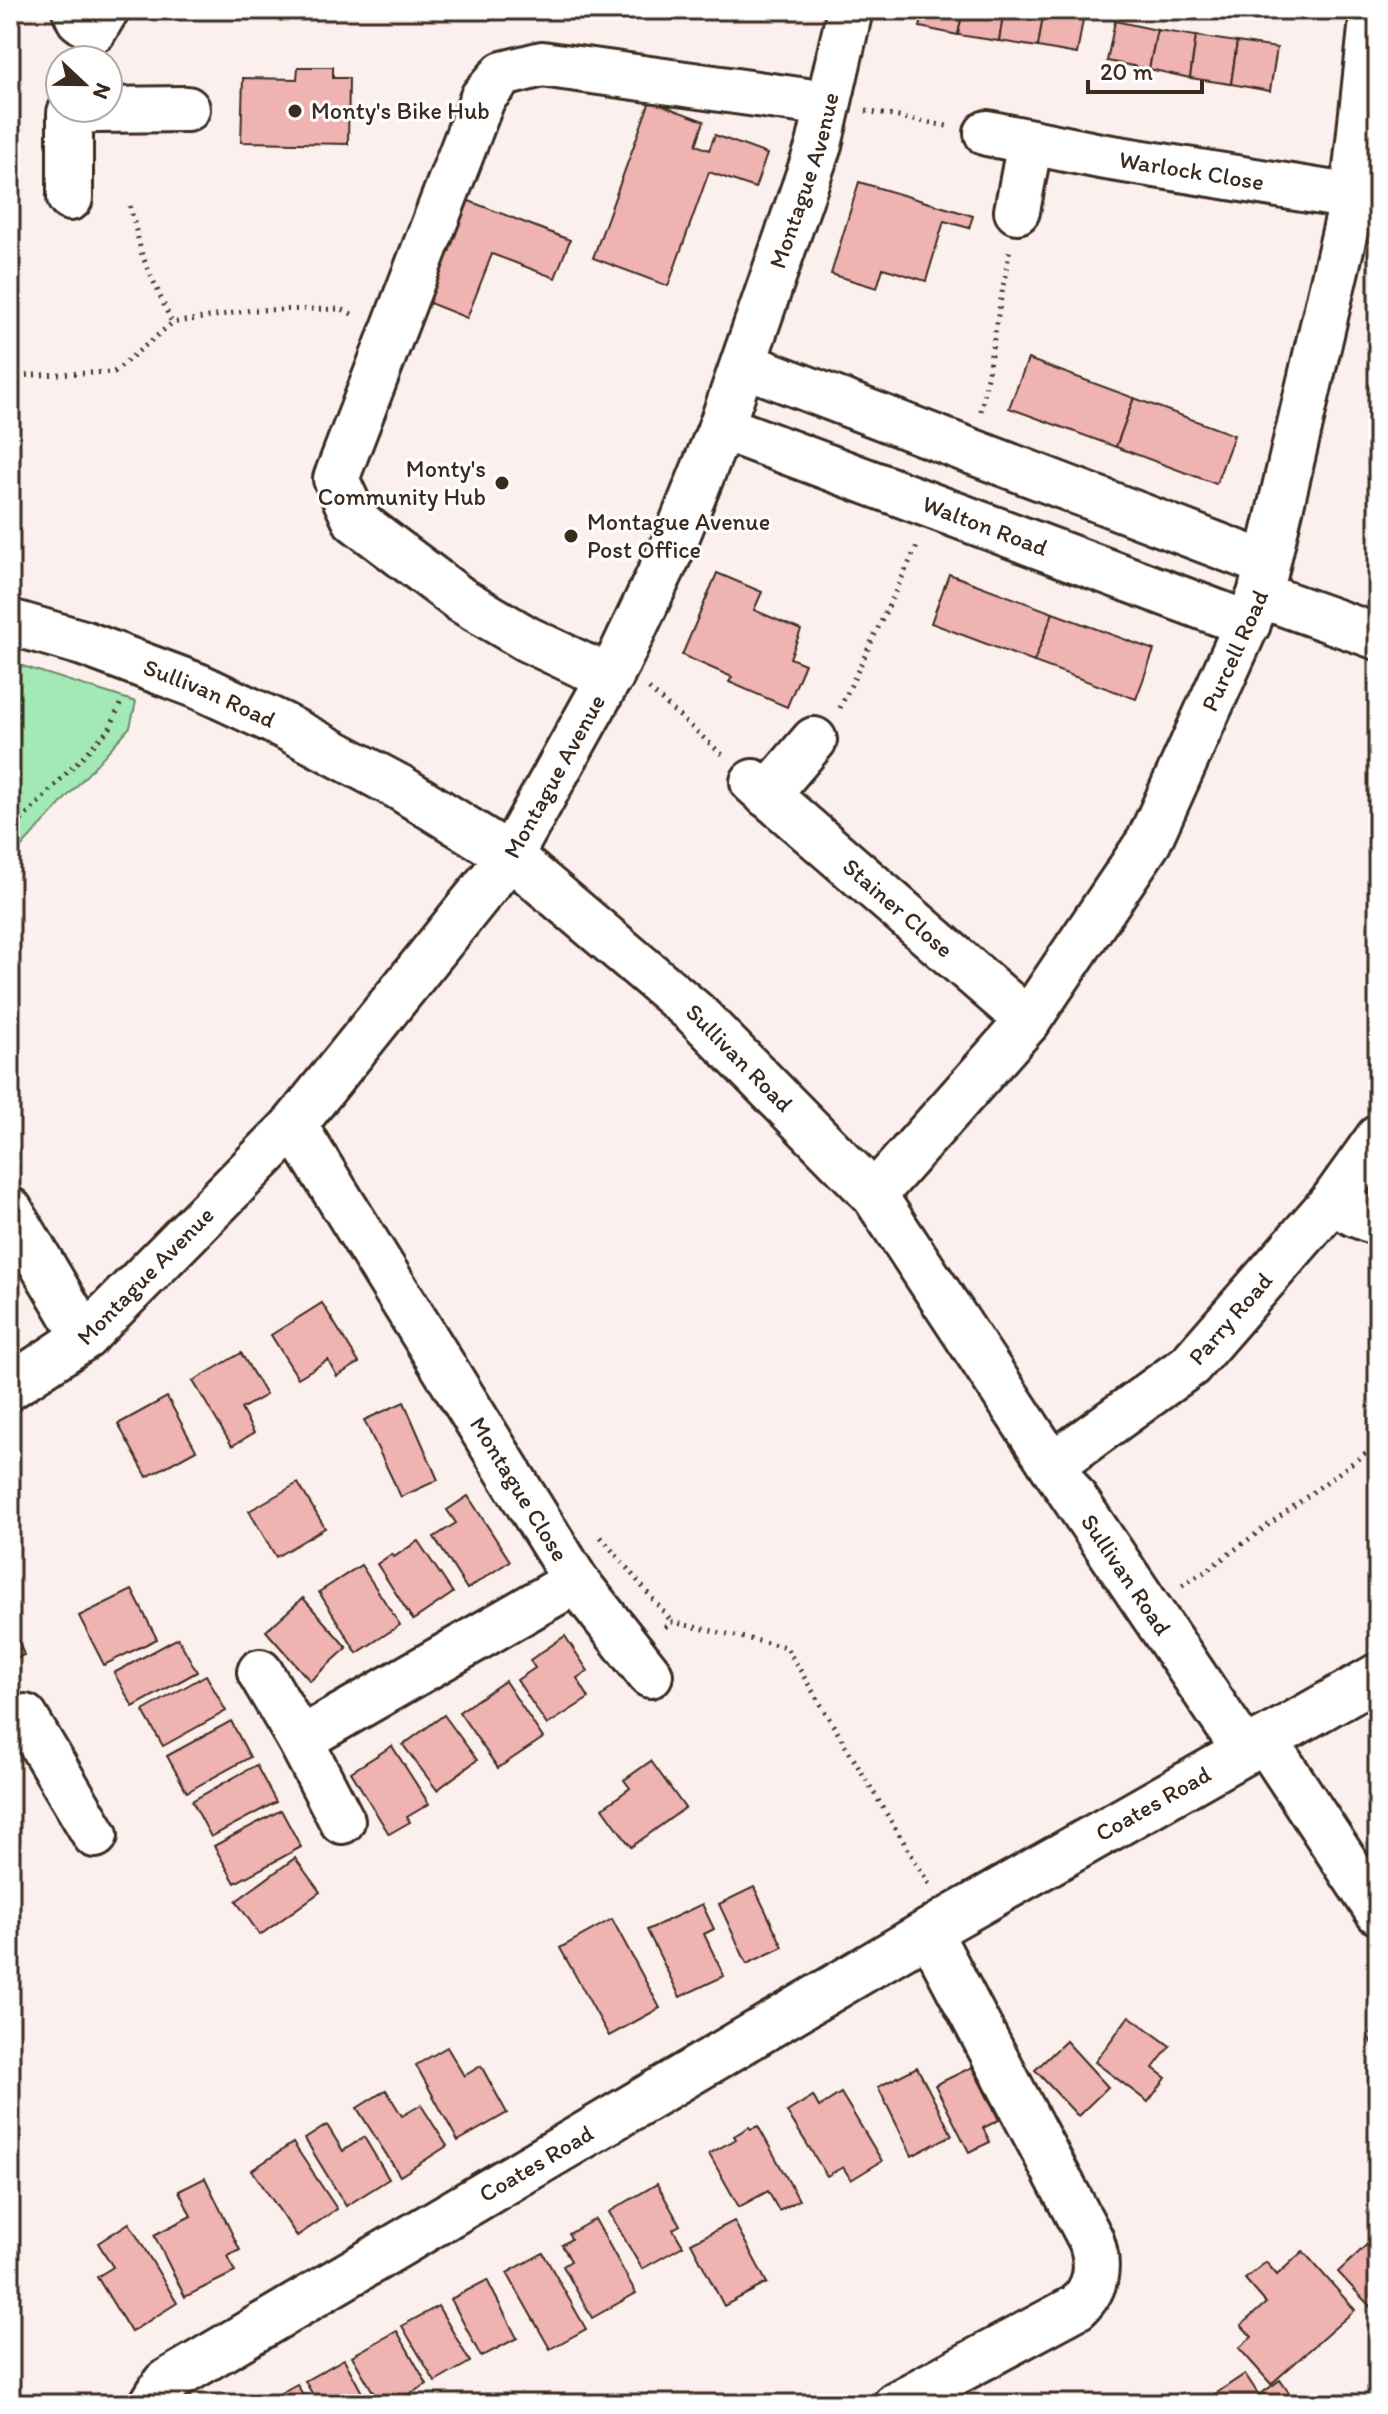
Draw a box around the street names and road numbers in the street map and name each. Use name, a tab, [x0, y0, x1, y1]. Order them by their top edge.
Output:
street label: Montague Avenue	[762, 89, 845, 272]
street label: Warlock Close	[1117, 144, 1266, 196]
street label: Walton Road	[919, 489, 1052, 562]
street label: Purcell Road	[1194, 585, 1274, 716]
street label: Sullivan Road	[140, 652, 280, 734]
street label: Montague Avenue	[497, 689, 611, 863]
street label: Stainer Close	[837, 852, 960, 963]
street label: Sullivan Road	[680, 997, 799, 1118]
street label: Montague Avenue	[70, 1200, 220, 1351]
street label: Parry Road	[1182, 1266, 1278, 1371]
street label: Montague Close	[464, 1411, 575, 1566]
street label: Sullivan Road	[1075, 1508, 1178, 1641]
street label: Coates Road	[1090, 1759, 1215, 1847]
street label: Coates Road	[474, 2118, 598, 2208]

